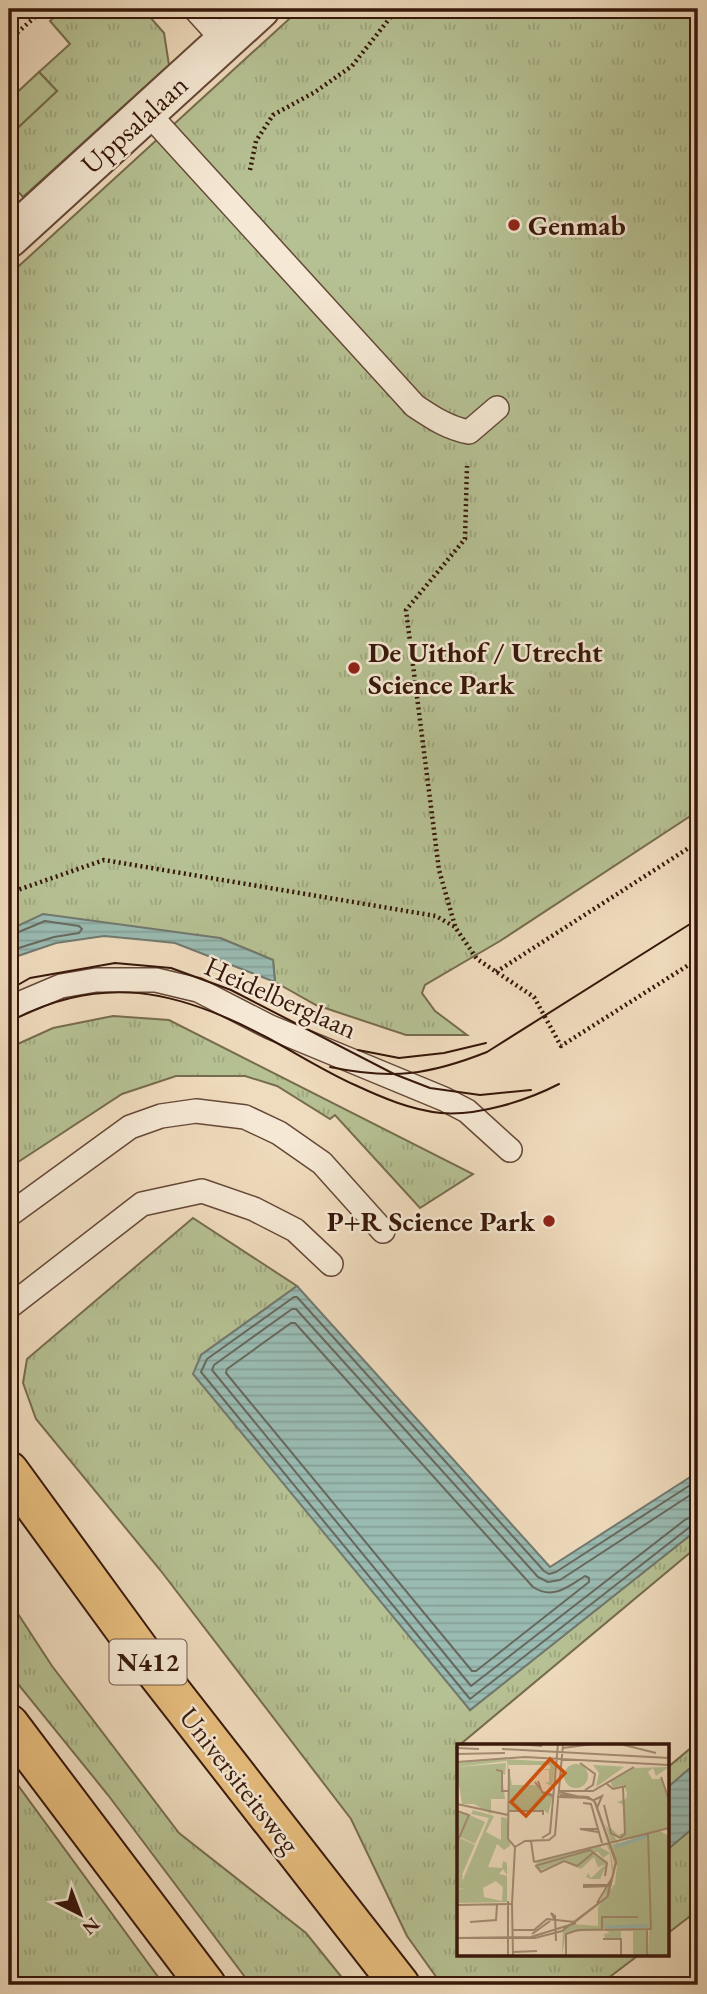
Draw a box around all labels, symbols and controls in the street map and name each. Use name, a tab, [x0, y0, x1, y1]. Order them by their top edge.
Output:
street label: Uppsalalaan	[73, 66, 195, 181]
place label: Genmab	[528, 207, 626, 243]
marker: Genmab	[506, 217, 522, 233]
place label: De Uithof / Utrecht Science Park	[368, 634, 603, 702]
marker: De Uithof / Utrecht Science Park	[346, 660, 362, 676]
street label: Heidelberglaan	[199, 947, 363, 1047]
place label: P+R Science Park	[327, 1203, 536, 1239]
marker: P+R Science Park	[541, 1213, 557, 1229]
road number: N412	[110, 1639, 186, 1684]
street label: Universiteitsweg	[172, 1700, 309, 1861]
inset map	[457, 1744, 668, 1955]
north arrow	[46, 1878, 116, 1948]
text: N	[76, 1912, 105, 1941]

